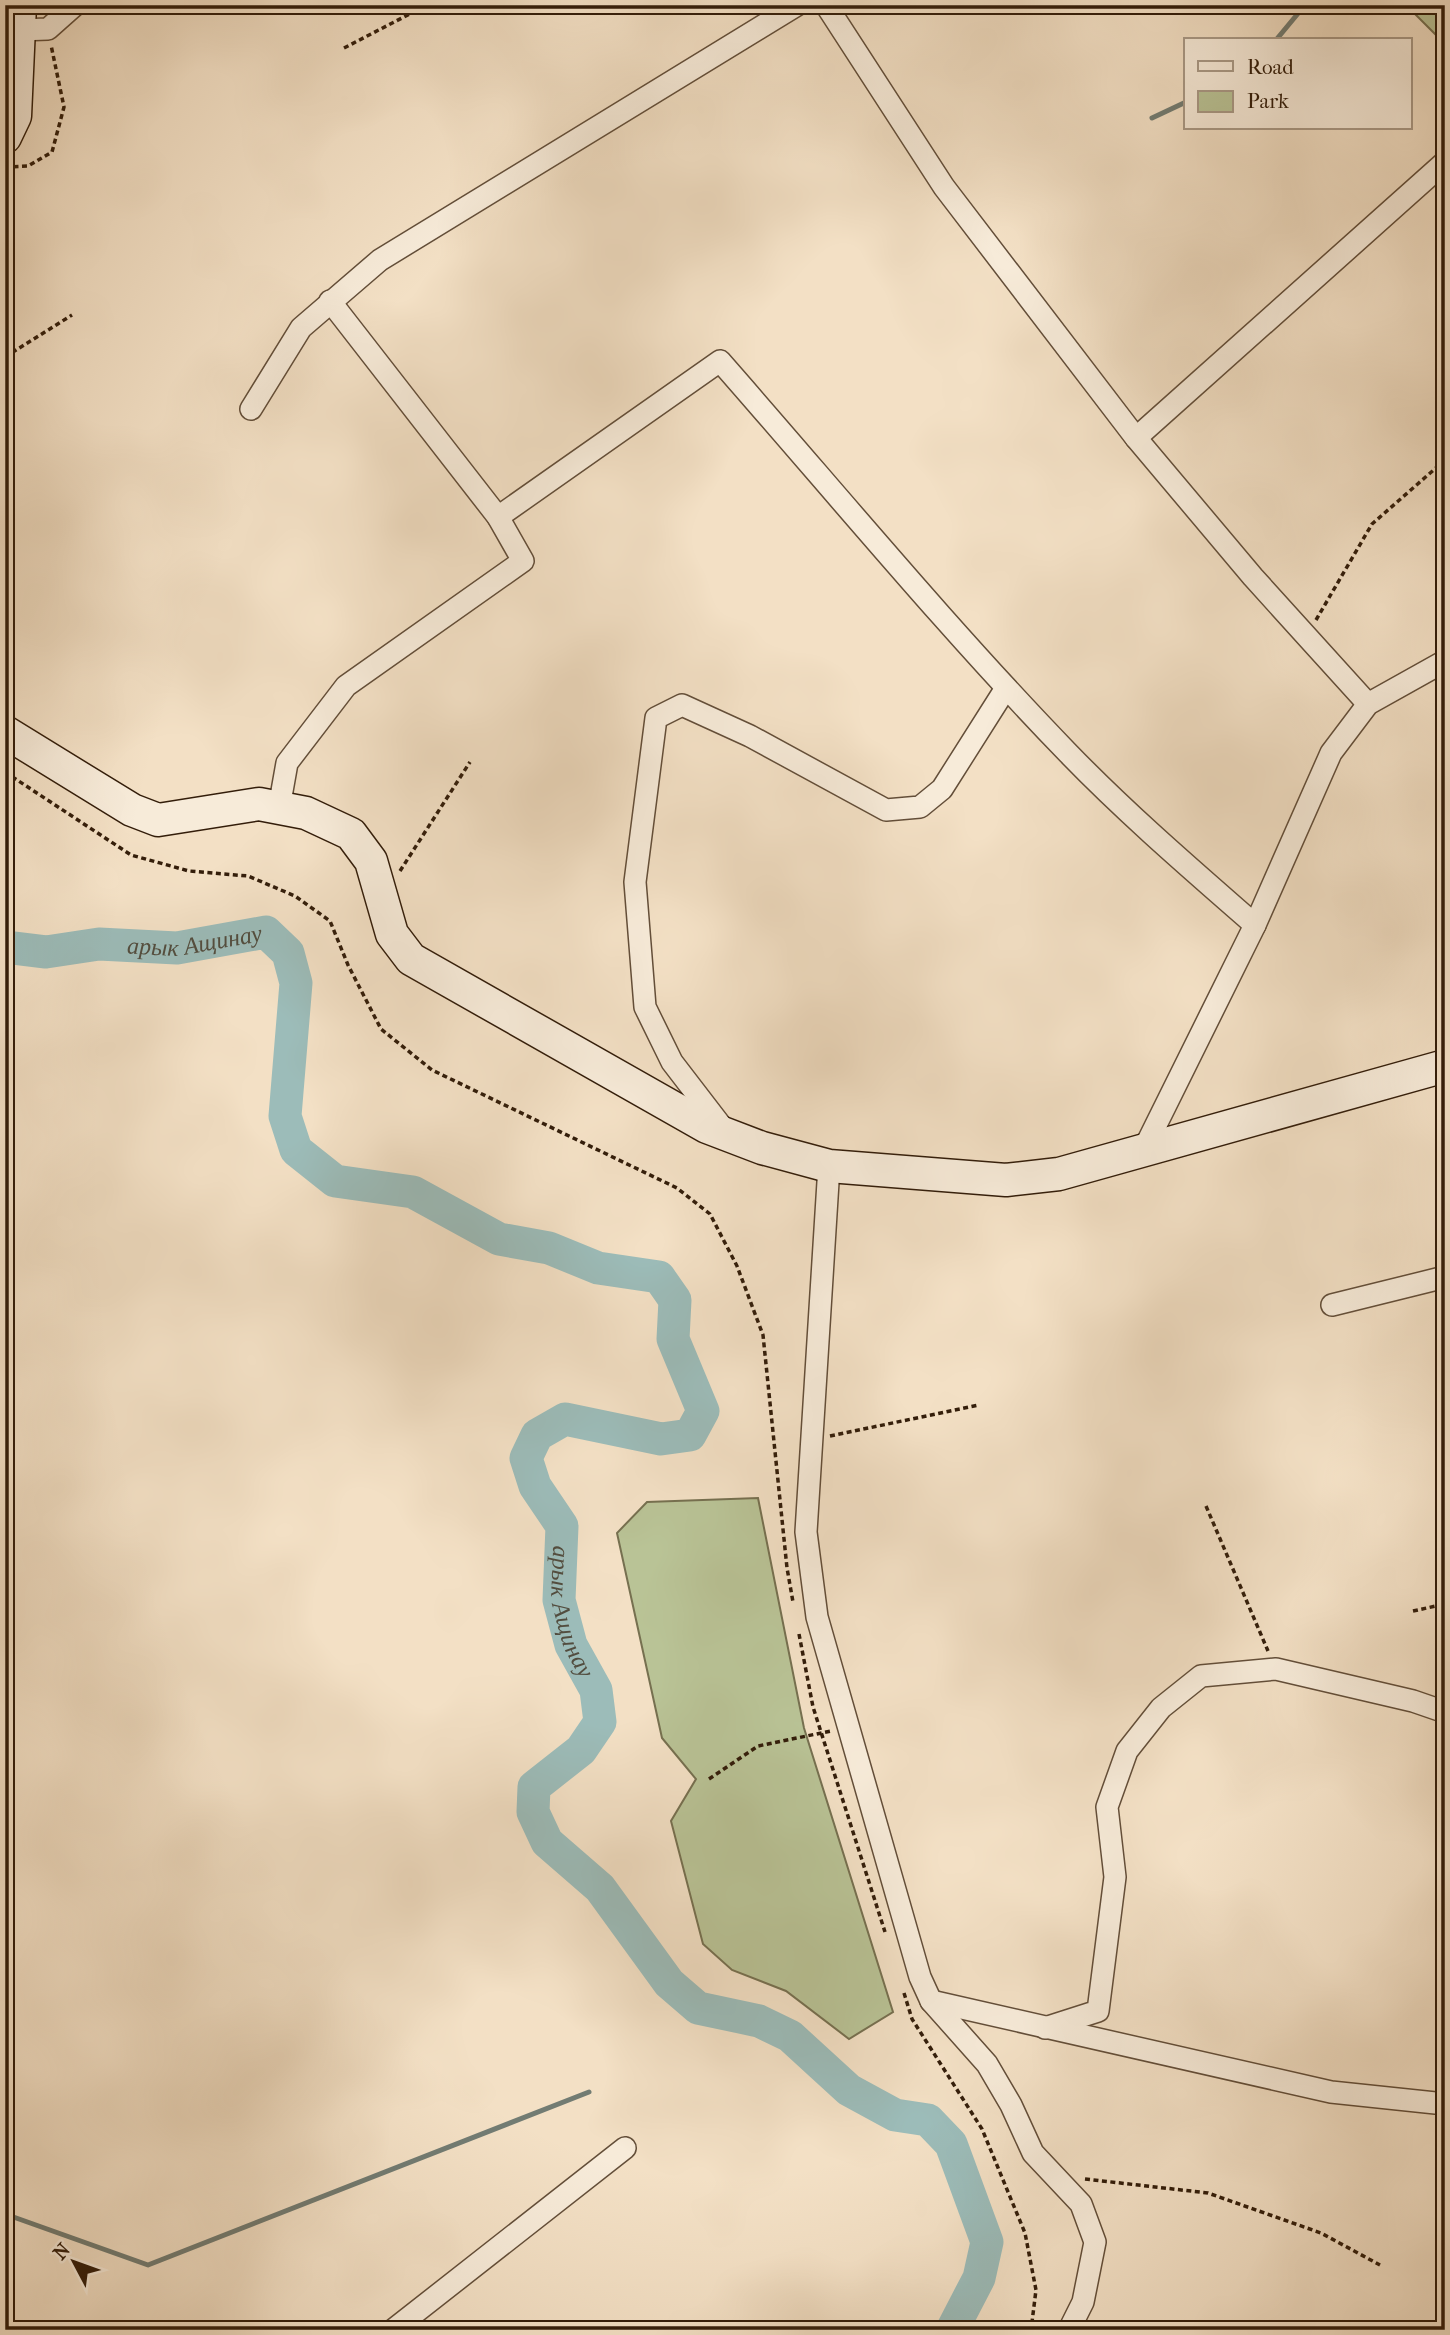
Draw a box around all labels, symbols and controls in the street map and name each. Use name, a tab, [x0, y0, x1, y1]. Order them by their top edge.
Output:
legend	[1184, 38, 1412, 130]
text: Road	[1247, 55, 1294, 79]
text: Park	[1247, 89, 1289, 113]
water label: арык Ащинау	[126, 919, 264, 962]
water label: арык Ащинау	[545, 1545, 600, 1683]
north arrow	[38, 2226, 108, 2296]
text: N	[49, 2238, 75, 2264]

